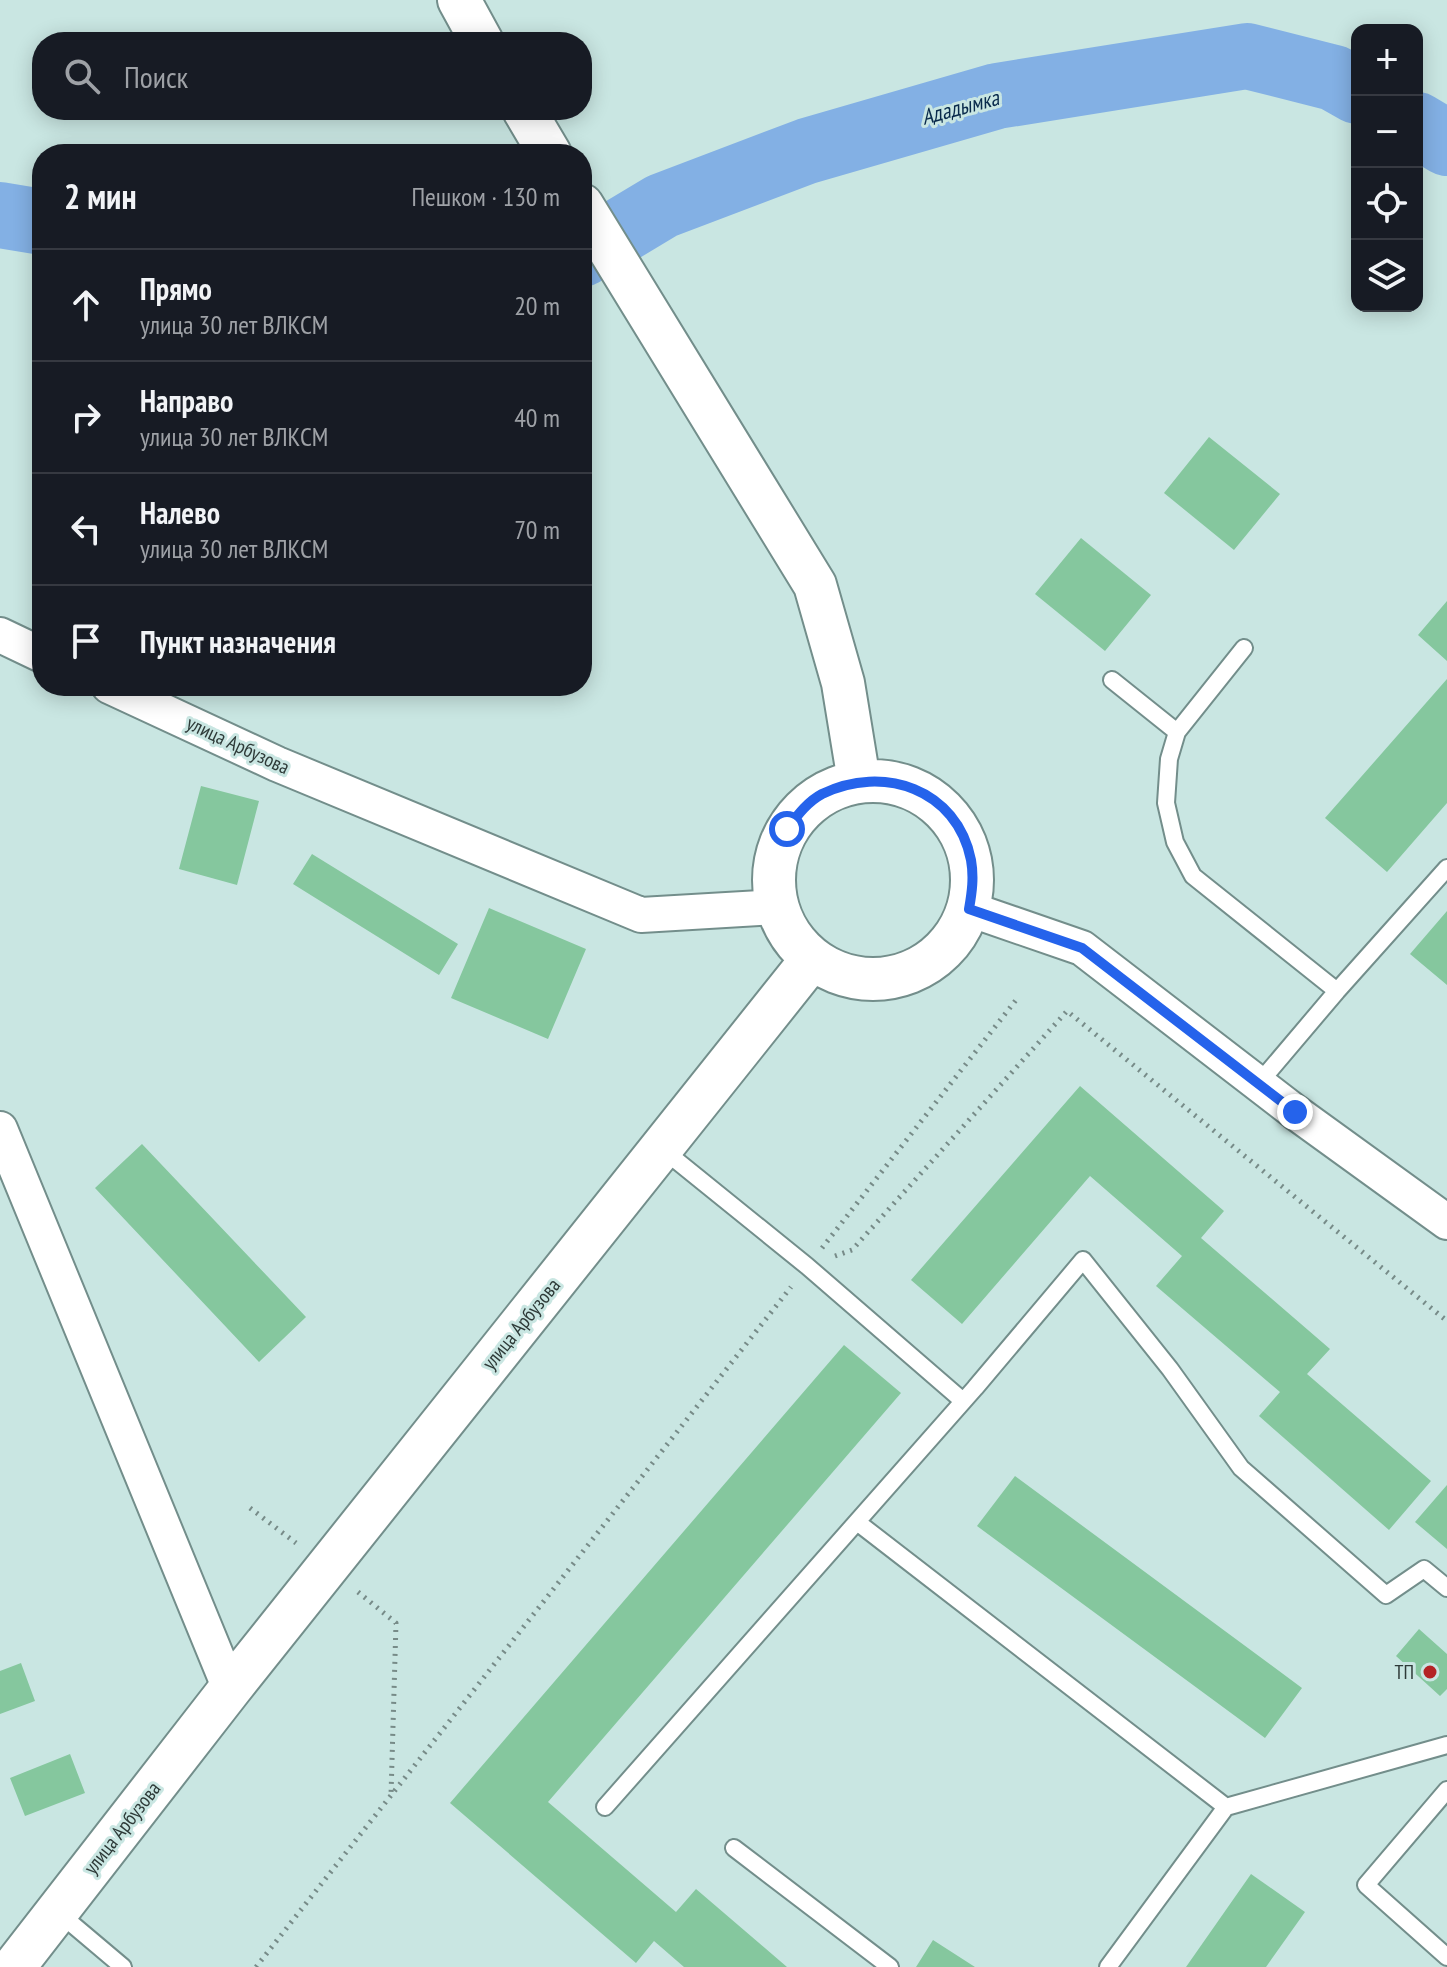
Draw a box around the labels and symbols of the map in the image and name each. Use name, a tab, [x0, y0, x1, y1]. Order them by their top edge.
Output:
water label: Ададымка	[918, 83, 1003, 131]
street label: улица Арбузова	[182, 710, 294, 780]
route start	[769, 811, 805, 847]
route end	[1277, 1094, 1313, 1130]
street label: улица Арбузова	[476, 1273, 566, 1375]
place label: ТП	[1395, 1659, 1414, 1685]
marker: ТП	[1421, 1663, 1439, 1681]
street label: улица Арбузова	[78, 1776, 166, 1880]

